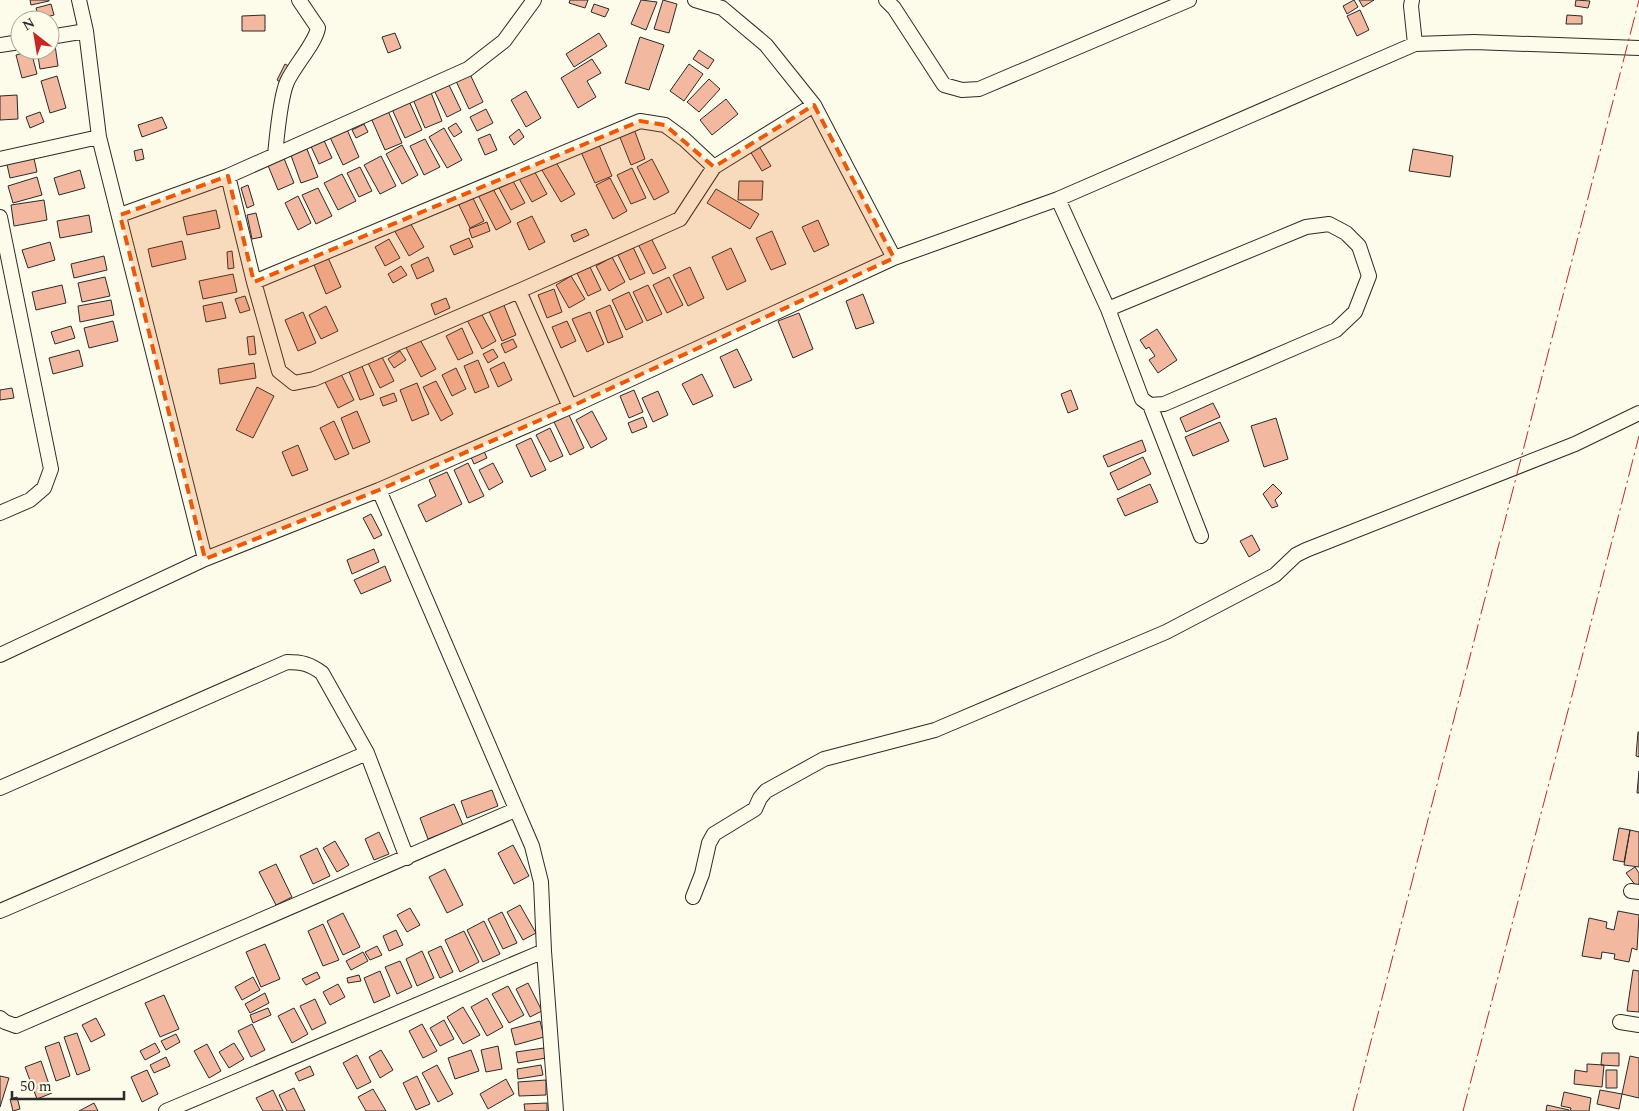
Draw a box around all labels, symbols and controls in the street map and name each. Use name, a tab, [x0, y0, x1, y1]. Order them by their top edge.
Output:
north arrow	[10, 10, 60, 60]
text: N	[18, 12, 39, 36]
scale bar	[12, 1068, 125, 1100]
text: 50 m	[20, 1075, 52, 1098]

